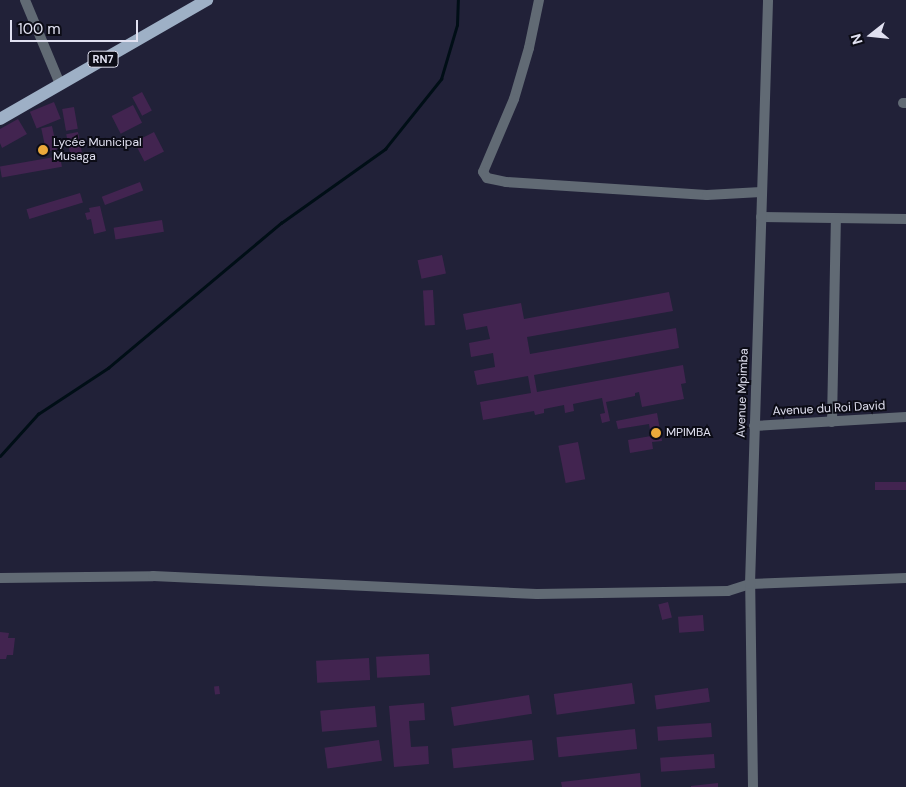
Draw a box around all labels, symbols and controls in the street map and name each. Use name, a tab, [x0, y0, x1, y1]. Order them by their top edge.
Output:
scale bar	[12, 10, 140, 42]
north arrow	[846, 10, 896, 60]
text: 100 m	[18, 19, 61, 39]
text: N	[847, 32, 867, 47]
road number: RN7	[87, 51, 119, 68]
place label: Lycée Municipal Musaga	[53, 136, 142, 164]
marker: Lycée Municipal Musaga	[37, 144, 49, 156]
street label: Avenue Mpimba	[734, 348, 752, 438]
street label: Avenue du Roi David	[772, 399, 886, 419]
place label: MPIMBA	[666, 426, 711, 440]
marker: MPIMBA	[650, 427, 662, 439]

